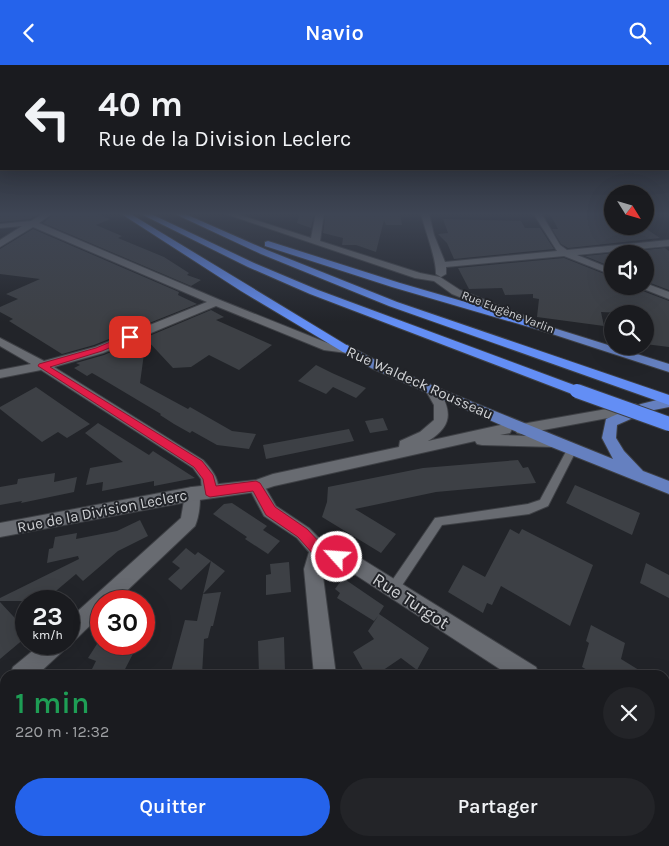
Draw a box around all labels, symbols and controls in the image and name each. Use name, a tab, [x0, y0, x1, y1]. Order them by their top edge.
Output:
icon: back	[15, 19, 43, 47]
icon: search	[626, 19, 654, 47]
text: Navio	[305, 20, 364, 46]
text: 40 m	[98, 84, 183, 125]
icon: left	[15, 85, 80, 150]
text: Rue de la Division Leclerc	[98, 126, 351, 152]
north arrow	[604, 185, 654, 235]
map controls	[604, 185, 654, 355]
button: sound	[604, 245, 654, 295]
street label: Rue Eugène Varlin	[460, 288, 556, 336]
button: search	[604, 305, 654, 355]
pin	[109, 316, 151, 358]
icon: arrive	[116, 323, 144, 351]
street label: Rue Waldeck Rousseau	[344, 343, 496, 423]
street label: Rue de la Division Leclerc	[15, 486, 189, 536]
position arrow	[310, 530, 362, 582]
street label: Rue Turgot	[368, 568, 454, 634]
speed limit sign: 30	[90, 590, 155, 655]
text: 23	[32, 602, 63, 631]
text: km/h	[32, 628, 63, 642]
text: 1 min	[15, 685, 89, 721]
button: close	[603, 687, 655, 739]
text: 220 m · 12:32	[15, 722, 109, 741]
button: Quitter	[15, 778, 330, 836]
button: Partager	[340, 778, 655, 836]

